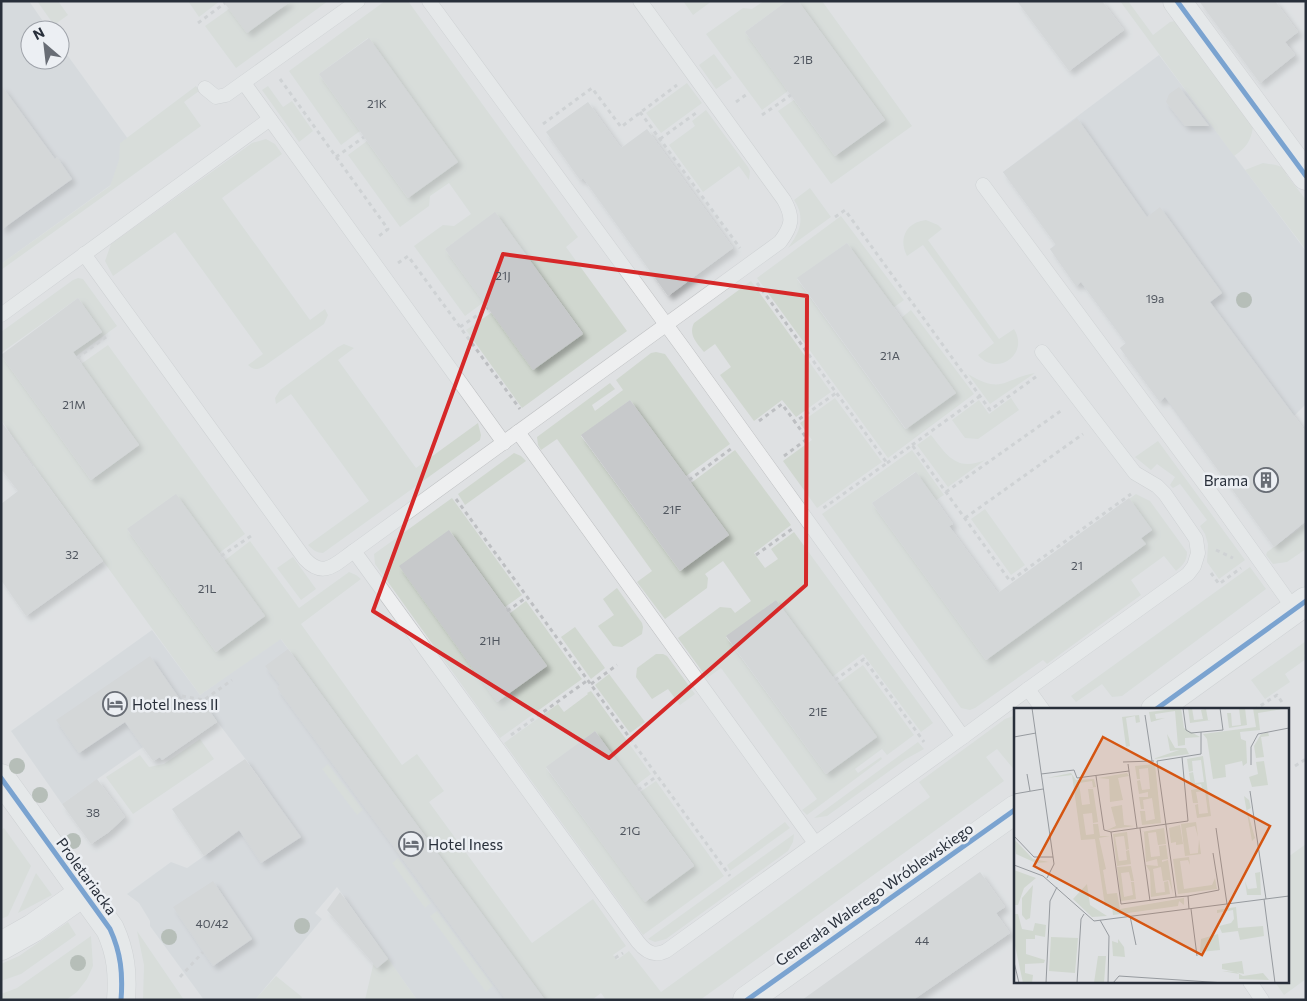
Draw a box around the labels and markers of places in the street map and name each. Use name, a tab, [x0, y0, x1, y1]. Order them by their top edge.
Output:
building icon: Brama	[1253, 467, 1279, 493]
place label: Brama	[1204, 471, 1248, 489]
hotel icon: Hotel Iness II	[102, 691, 128, 717]
place label: Hotel Iness II	[132, 695, 218, 713]
hotel icon: Hotel Iness	[398, 831, 424, 857]
place label: Hotel Iness	[428, 835, 503, 853]

